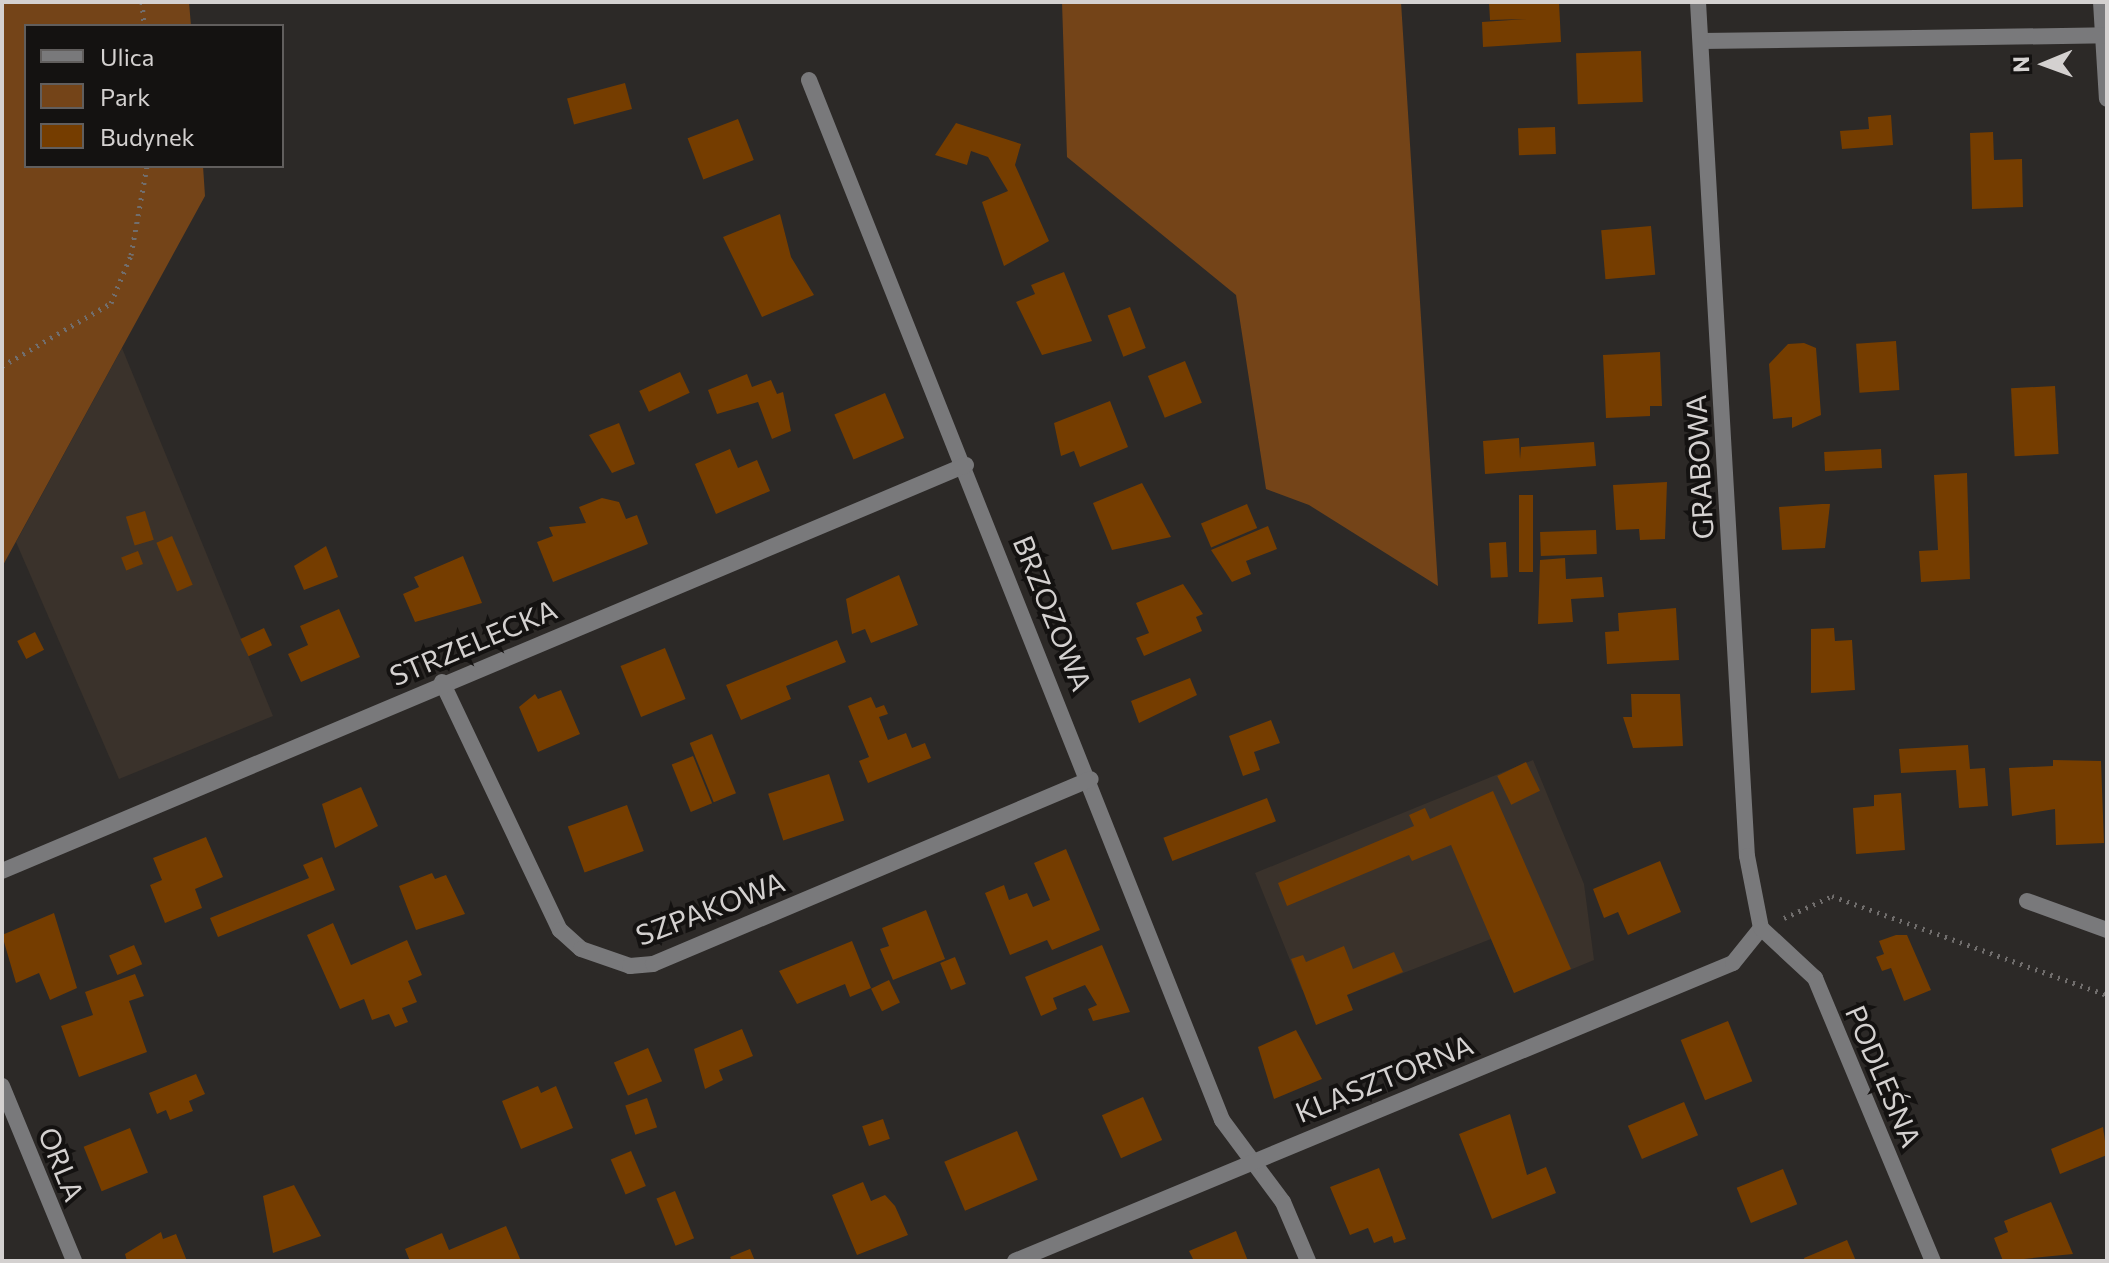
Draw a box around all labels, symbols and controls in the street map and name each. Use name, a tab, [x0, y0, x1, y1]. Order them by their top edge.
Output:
legend	[24, 24, 284, 168]
north arrow	[2005, 24, 2085, 104]
text: Ulica	[100, 42, 154, 71]
text: N	[2007, 56, 2034, 73]
text: Park	[100, 82, 150, 111]
text: Budynek	[100, 122, 195, 151]
street label: GRABOWA	[1678, 394, 1720, 540]
street label: BRZOZOWA	[1007, 531, 1099, 695]
street label: STRZELECKA	[384, 592, 562, 692]
street label: SZPAKOWA	[631, 864, 789, 952]
street label: PODLEŚNA	[1839, 1000, 1929, 1152]
street label: KLASZTORNA	[1290, 1027, 1478, 1129]
street label: ORLA	[32, 1122, 92, 1206]

